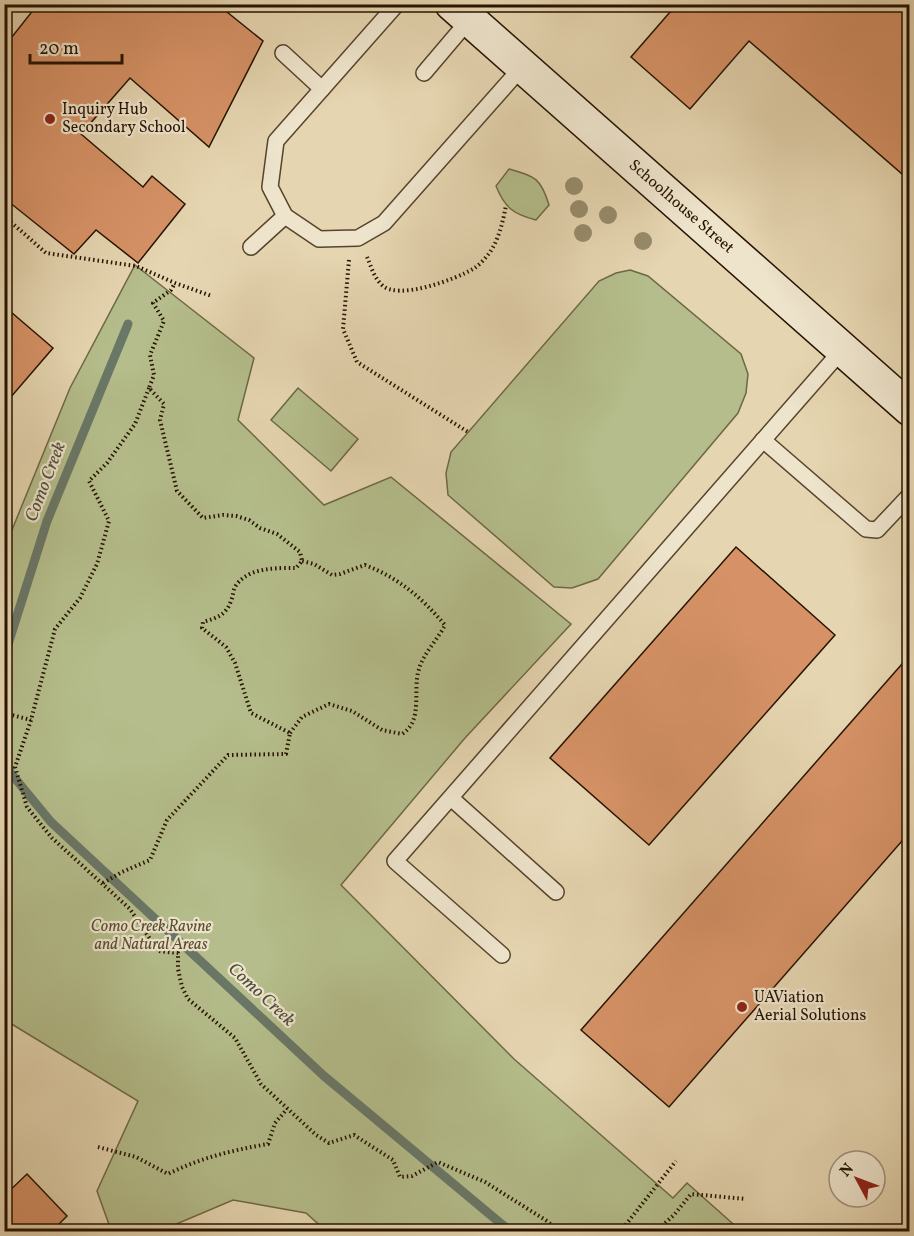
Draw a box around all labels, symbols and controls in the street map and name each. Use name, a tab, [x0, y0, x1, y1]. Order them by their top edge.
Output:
scale bar	[30, 27, 122, 65]
text: 20 m	[39, 37, 79, 62]
place label: Inquiry Hub Secondary School	[62, 99, 186, 139]
marker: Inquiry Hub Secondary School	[43, 112, 57, 126]
street label: Schoolhouse Street	[623, 155, 739, 259]
water label: Como Creek	[19, 438, 73, 526]
park label: Como Creek Ravine and Natural Areas	[91, 916, 211, 956]
water label: Como Creek	[222, 957, 300, 1033]
place label: UAViation Aerial Solutions	[754, 987, 866, 1027]
marker: UAViation Aerial Solutions	[735, 1000, 749, 1014]
north arrow	[827, 1149, 887, 1209]
text: N	[835, 1159, 860, 1182]

